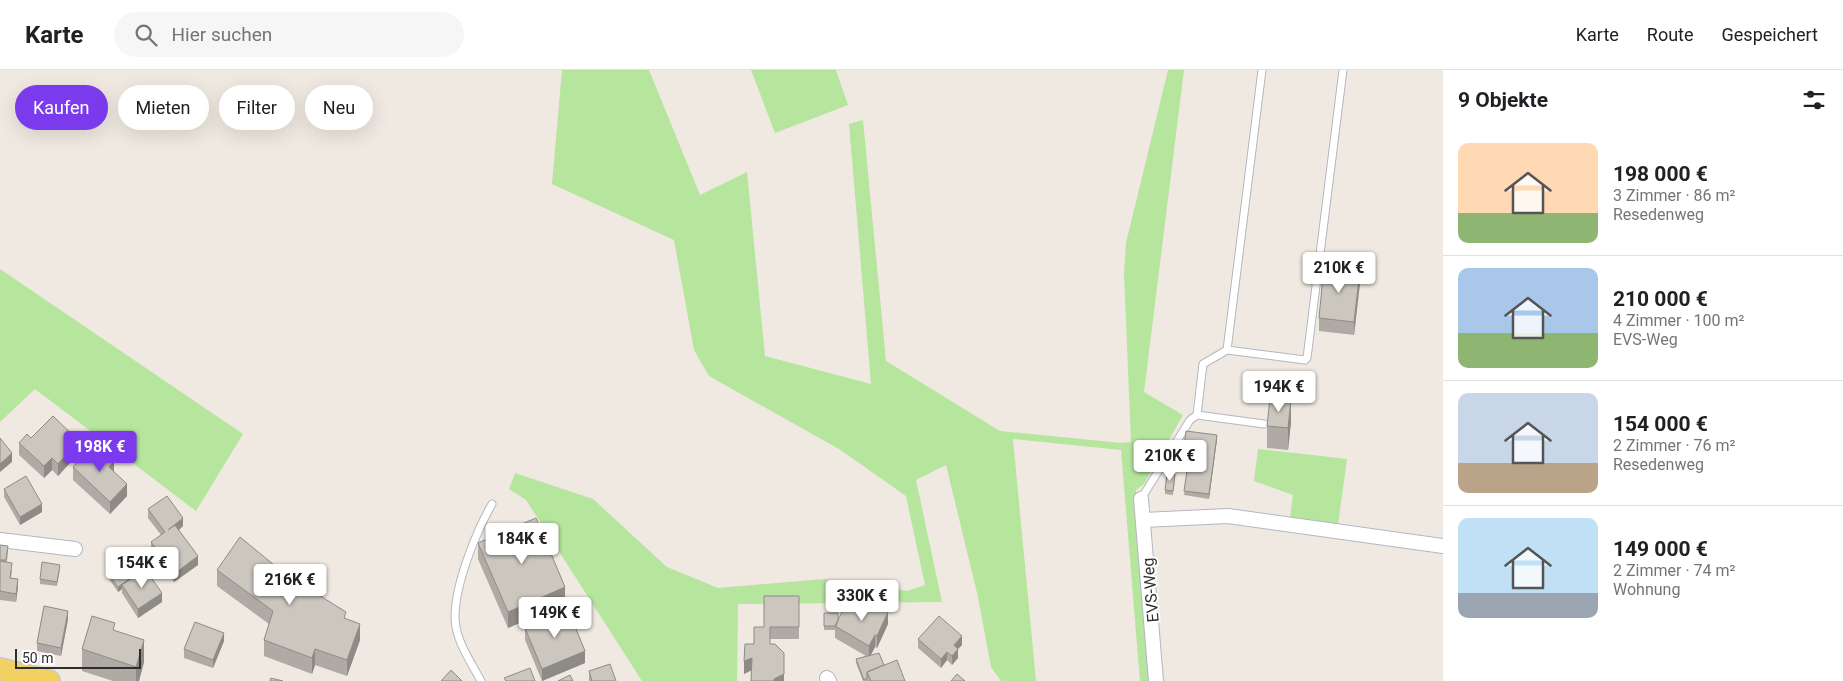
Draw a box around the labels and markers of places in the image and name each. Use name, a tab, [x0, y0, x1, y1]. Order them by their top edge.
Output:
pin: 210K €	[1298, 252, 1380, 294]
pin: 194K €	[1238, 370, 1320, 413]
pin: 198K €	[59, 430, 141, 473]
pin: 210K €	[1129, 440, 1211, 482]
pin: 184K €	[481, 522, 563, 565]
pin: 154K €	[101, 546, 183, 589]
pin: 216K €	[249, 564, 331, 606]
pin: 330K €	[821, 580, 903, 622]
pin: 149K €	[514, 596, 596, 639]

